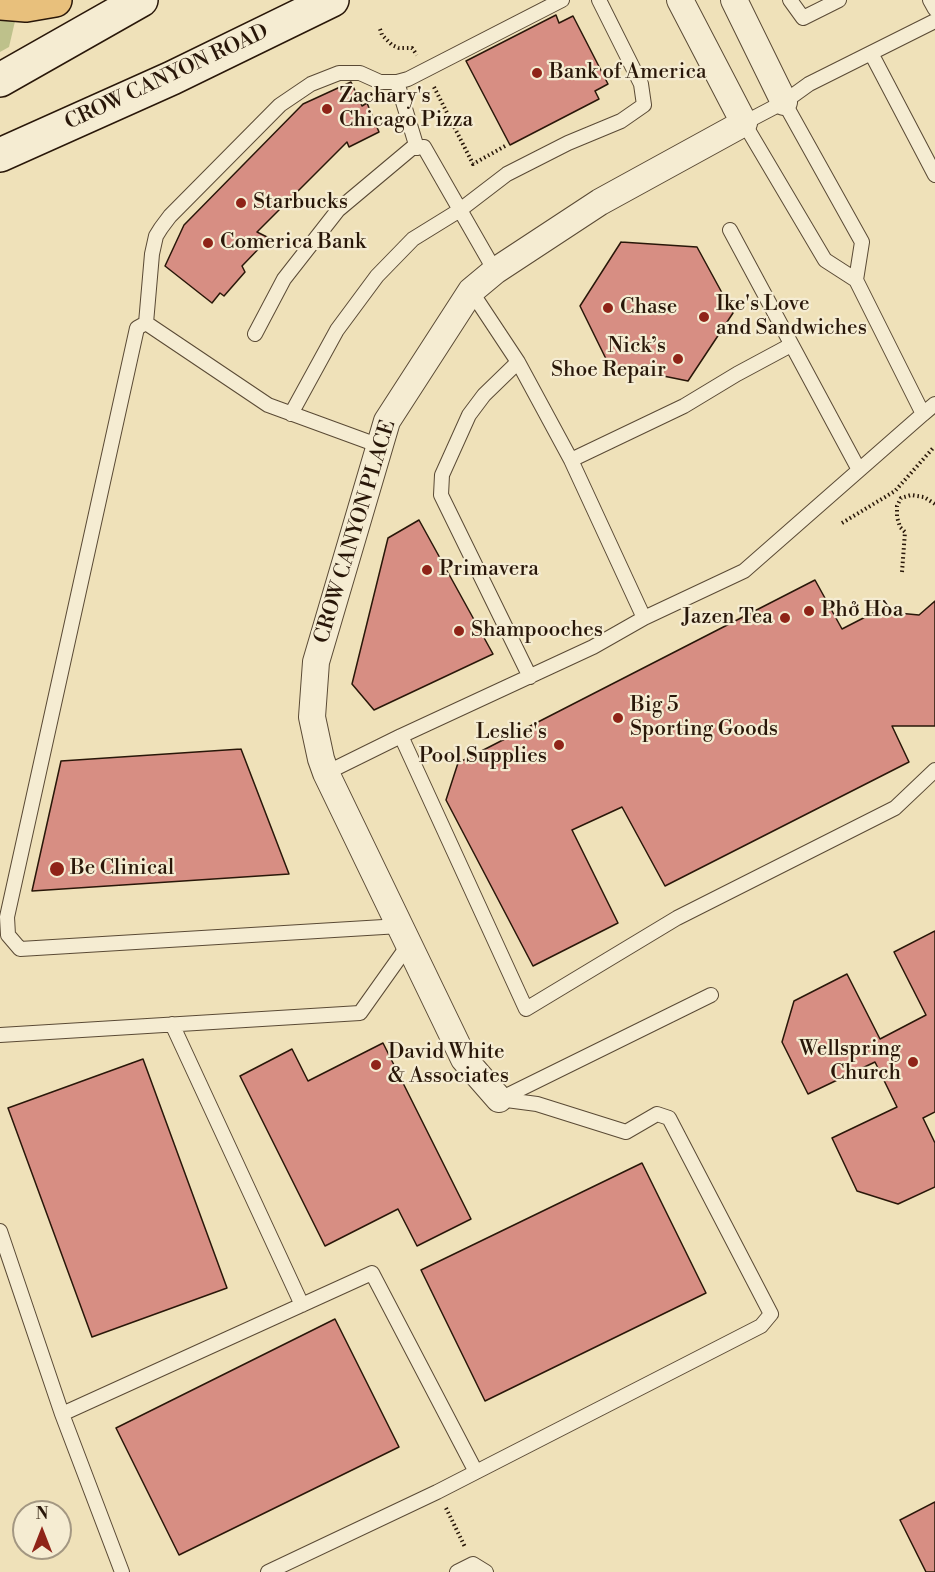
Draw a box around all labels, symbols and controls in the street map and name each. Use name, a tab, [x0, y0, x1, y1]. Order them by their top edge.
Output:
street label: CROW CANYON ROAD	[61, 20, 273, 136]
place label: Bank of America	[549, 60, 707, 86]
marker: Bank of America	[530, 66, 544, 80]
place label: Zachary's Chicago Pizza	[339, 84, 473, 134]
marker: Zachary's Chicago Pizza	[320, 102, 334, 116]
place label: Starbucks	[253, 190, 348, 216]
marker: Starbucks	[234, 196, 248, 210]
place label: Comerica Bank	[220, 230, 366, 256]
marker: Comerica Bank	[201, 236, 215, 250]
place label: Ike's Love and Sandwiches	[716, 292, 867, 342]
place label: Chase	[620, 295, 677, 321]
marker: Chase	[601, 301, 615, 315]
marker: Ike's Love and Sandwiches	[697, 310, 711, 324]
place label: Nick’s Shoe Repair	[551, 334, 666, 384]
marker: Nick’s Shoe Repair	[671, 352, 685, 366]
street label: CROW CANYON PLACE	[310, 417, 402, 647]
place label: Primavera	[439, 557, 539, 583]
marker: Primavera	[420, 563, 434, 577]
place label: Phở Hòa	[821, 598, 903, 624]
marker: Phở Hòa	[802, 604, 816, 618]
place label: Jazen Tea	[682, 605, 773, 631]
marker: Jazen Tea	[778, 611, 792, 625]
place label: Shampooches	[471, 618, 603, 644]
marker: Shampooches	[452, 624, 466, 638]
place label: Big 5 Sporting Goods	[630, 693, 778, 743]
marker: Big 5 Sporting Goods	[611, 711, 625, 725]
place label: Leslie's Pool Supplies	[419, 720, 547, 770]
marker: Leslie's Pool Supplies	[552, 738, 566, 752]
place label: Be Clinical	[70, 856, 174, 882]
marker: Be Clinical	[48, 860, 66, 878]
place label: Wellspring Church	[799, 1037, 901, 1087]
place label: David White & Associates	[388, 1040, 509, 1090]
marker: Wellspring Church	[906, 1055, 920, 1069]
marker: David White & Associates	[369, 1058, 383, 1072]
north arrow	[12, 1500, 72, 1560]
text: N	[36, 1504, 48, 1524]

